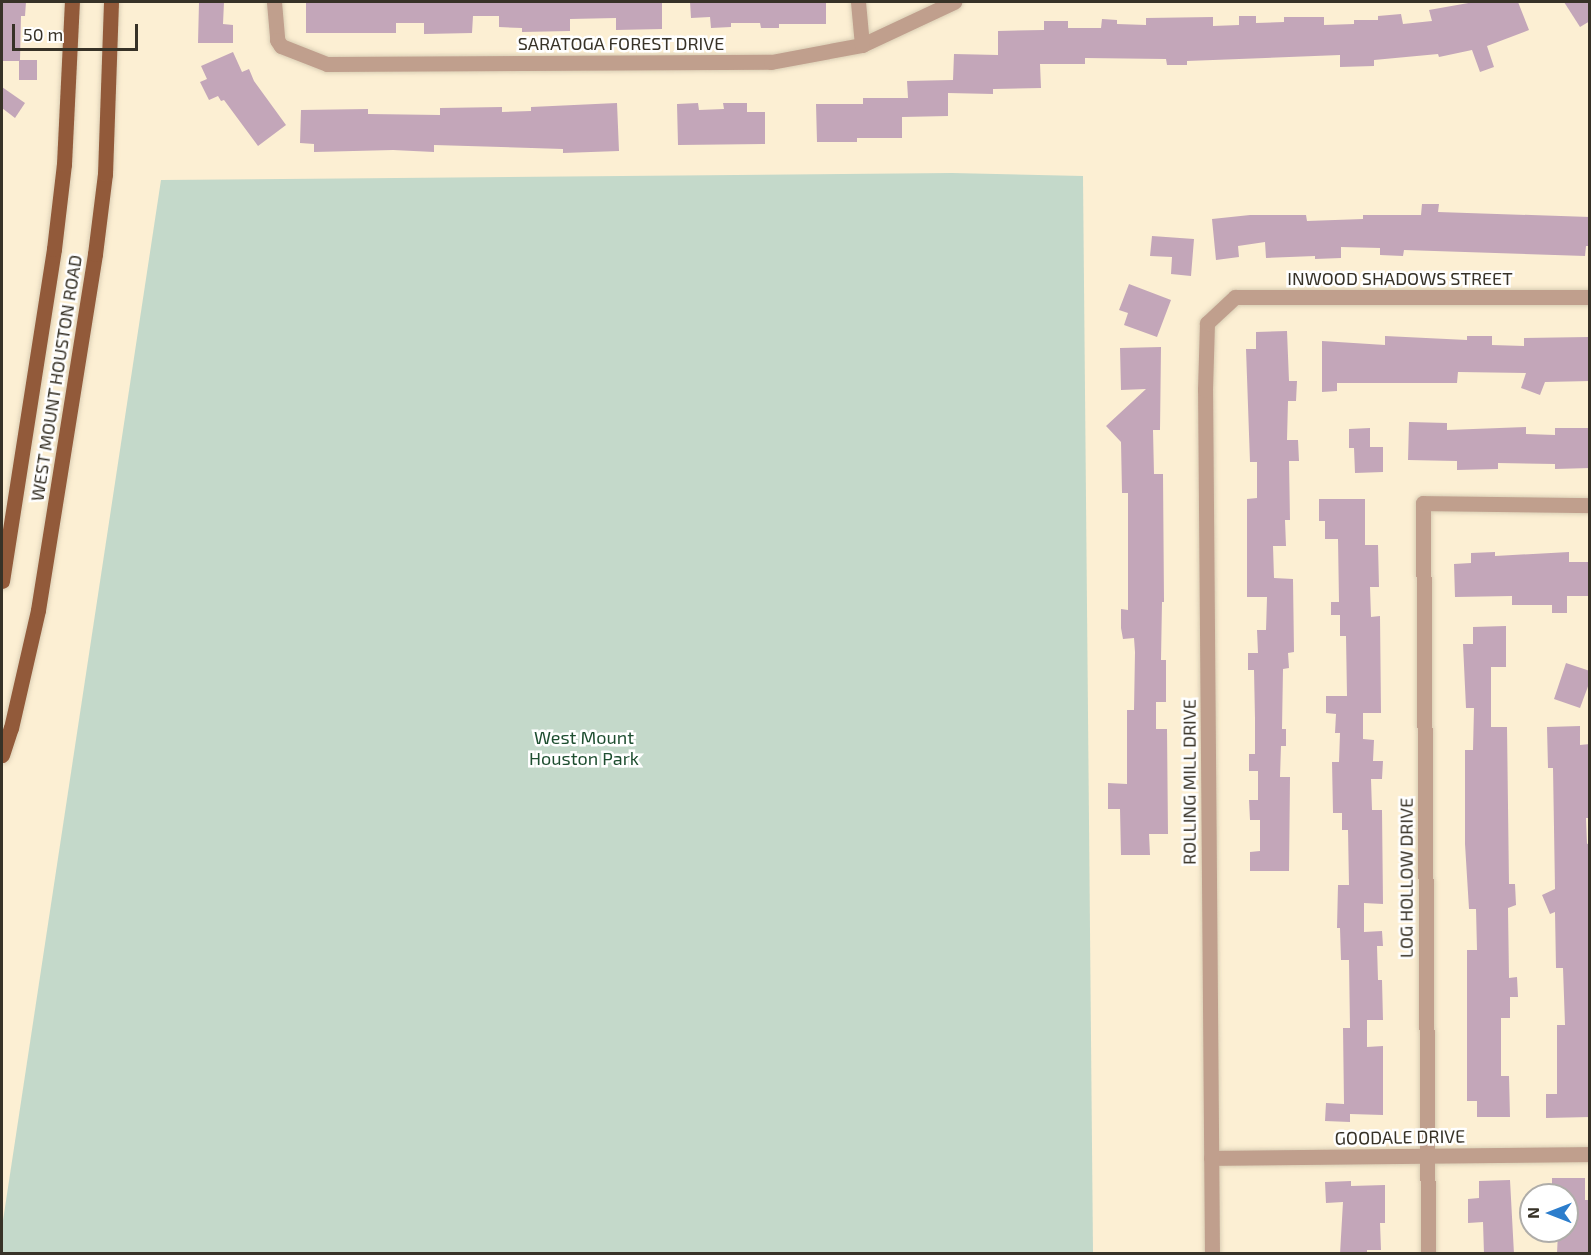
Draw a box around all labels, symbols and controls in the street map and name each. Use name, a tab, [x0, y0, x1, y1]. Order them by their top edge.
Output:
scale bar	[15, 12, 141, 50]
text: 50 m	[23, 23, 63, 45]
street label: SARATOGA FOREST DRIVE	[517, 32, 725, 54]
street label: WEST MOUNT HOUSTON ROAD	[26, 253, 86, 503]
street label: INWOOD SHADOWS STREET	[1287, 267, 1513, 289]
street label: ROLLING MILL DRIVE	[1178, 699, 1200, 865]
park label: West Mount Houston Park	[529, 727, 639, 770]
street label: LOG HOLLOW DRIVE	[1395, 798, 1417, 958]
street label: GOODALE DRIVE	[1335, 1125, 1465, 1149]
north arrow	[1519, 1183, 1579, 1243]
text: N	[1523, 1207, 1542, 1219]

